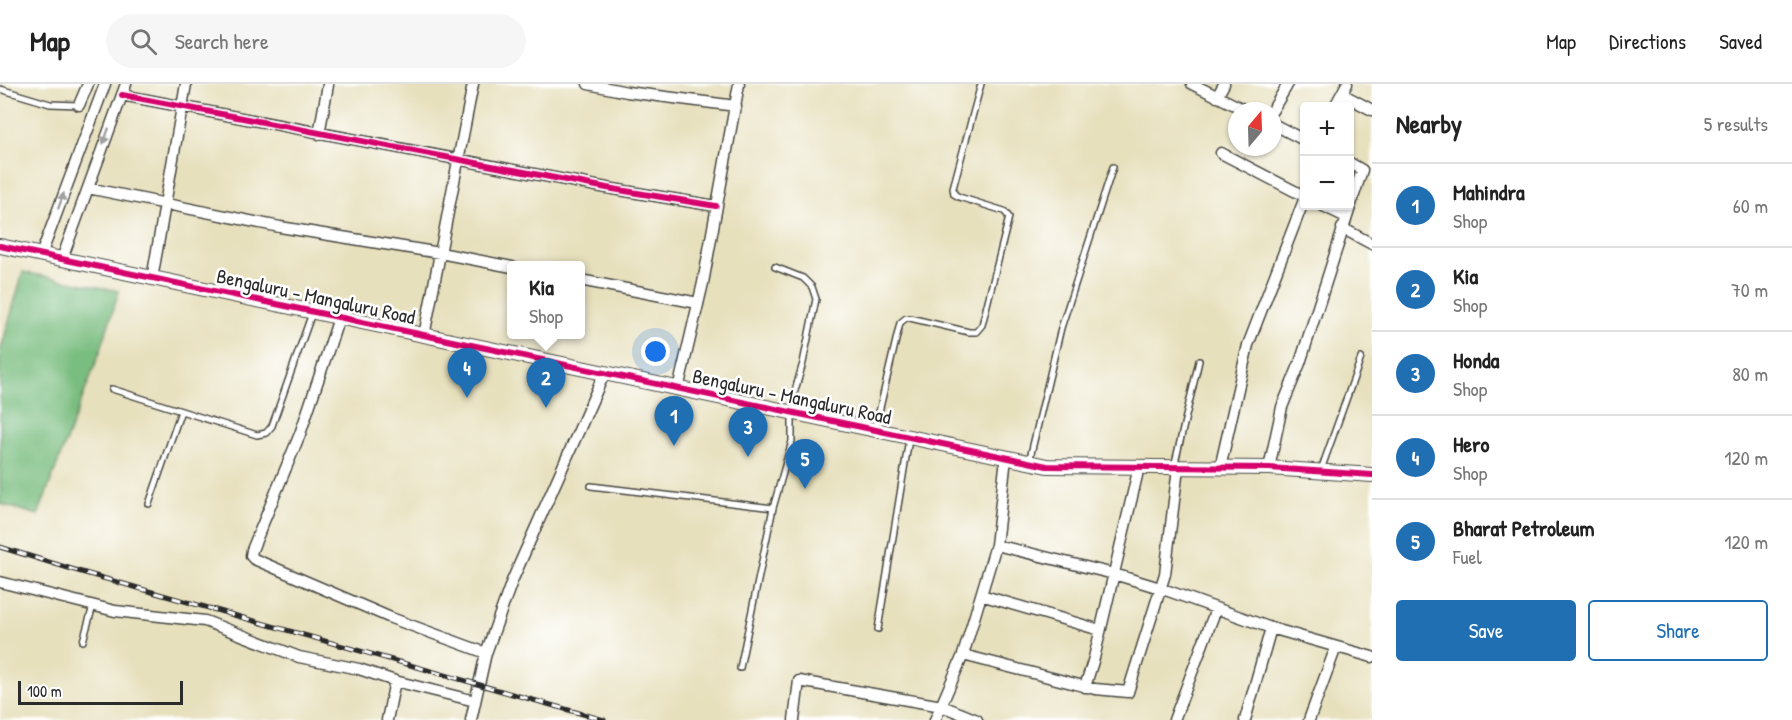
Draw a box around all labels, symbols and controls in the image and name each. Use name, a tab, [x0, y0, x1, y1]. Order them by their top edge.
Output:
search box	[106, 14, 526, 68]
text: Map	[30, 22, 70, 60]
icon: search	[127, 25, 160, 58]
text: Search here	[175, 26, 269, 56]
text: Map	[1546, 27, 1576, 56]
text: Directions	[1609, 27, 1686, 56]
text: Saved	[1719, 27, 1762, 56]
north arrow	[1228, 102, 1282, 156]
map controls	[1300, 102, 1354, 210]
button: +	[1300, 102, 1354, 156]
text: Nearby	[1396, 106, 1462, 141]
text: 5 results	[1704, 110, 1768, 137]
one-way arrow	[101, 127, 111, 145]
button: −	[1300, 156, 1354, 210]
text: Mahindra	[1453, 177, 1525, 207]
one-way arrow	[56, 191, 66, 209]
text: 1	[1412, 192, 1419, 219]
text: 60 m	[1733, 192, 1768, 219]
text: Shop	[1453, 207, 1487, 234]
popup	[507, 261, 585, 339]
text: Kia	[1453, 261, 1478, 291]
street label: Bengaluru - Mangaluru Road	[214, 262, 418, 330]
text: Kia	[529, 272, 554, 302]
text: 2	[1411, 276, 1420, 303]
text: 70 m	[1731, 276, 1768, 303]
text: Shop	[1453, 291, 1487, 318]
text: Shop	[529, 302, 563, 329]
your location	[641, 337, 670, 366]
text: Honda	[1453, 345, 1499, 375]
pin: 4	[448, 348, 486, 398]
pin: 2	[526, 358, 566, 408]
text: 3	[1411, 360, 1420, 387]
text: 80 m	[1732, 360, 1768, 387]
street label: Bengaluru - Mangaluru Road	[690, 362, 894, 430]
text: Shop	[1453, 375, 1487, 402]
pin: 1	[654, 396, 694, 446]
pin: 3	[728, 408, 768, 457]
text: Hero	[1453, 429, 1489, 459]
pin: 5	[786, 440, 824, 489]
text: 4	[1412, 444, 1419, 471]
text: 120 m	[1724, 444, 1768, 471]
text: Shop	[1453, 459, 1487, 486]
text: Bharat Petroleum	[1453, 513, 1594, 543]
text: 5	[1411, 528, 1420, 555]
text: 120 m	[1724, 528, 1768, 555]
text: Fuel	[1453, 543, 1482, 570]
button: Save	[1396, 600, 1576, 661]
button: Share	[1588, 600, 1768, 661]
scale bar	[18, 678, 183, 706]
text: 100 m	[27, 680, 62, 702]

